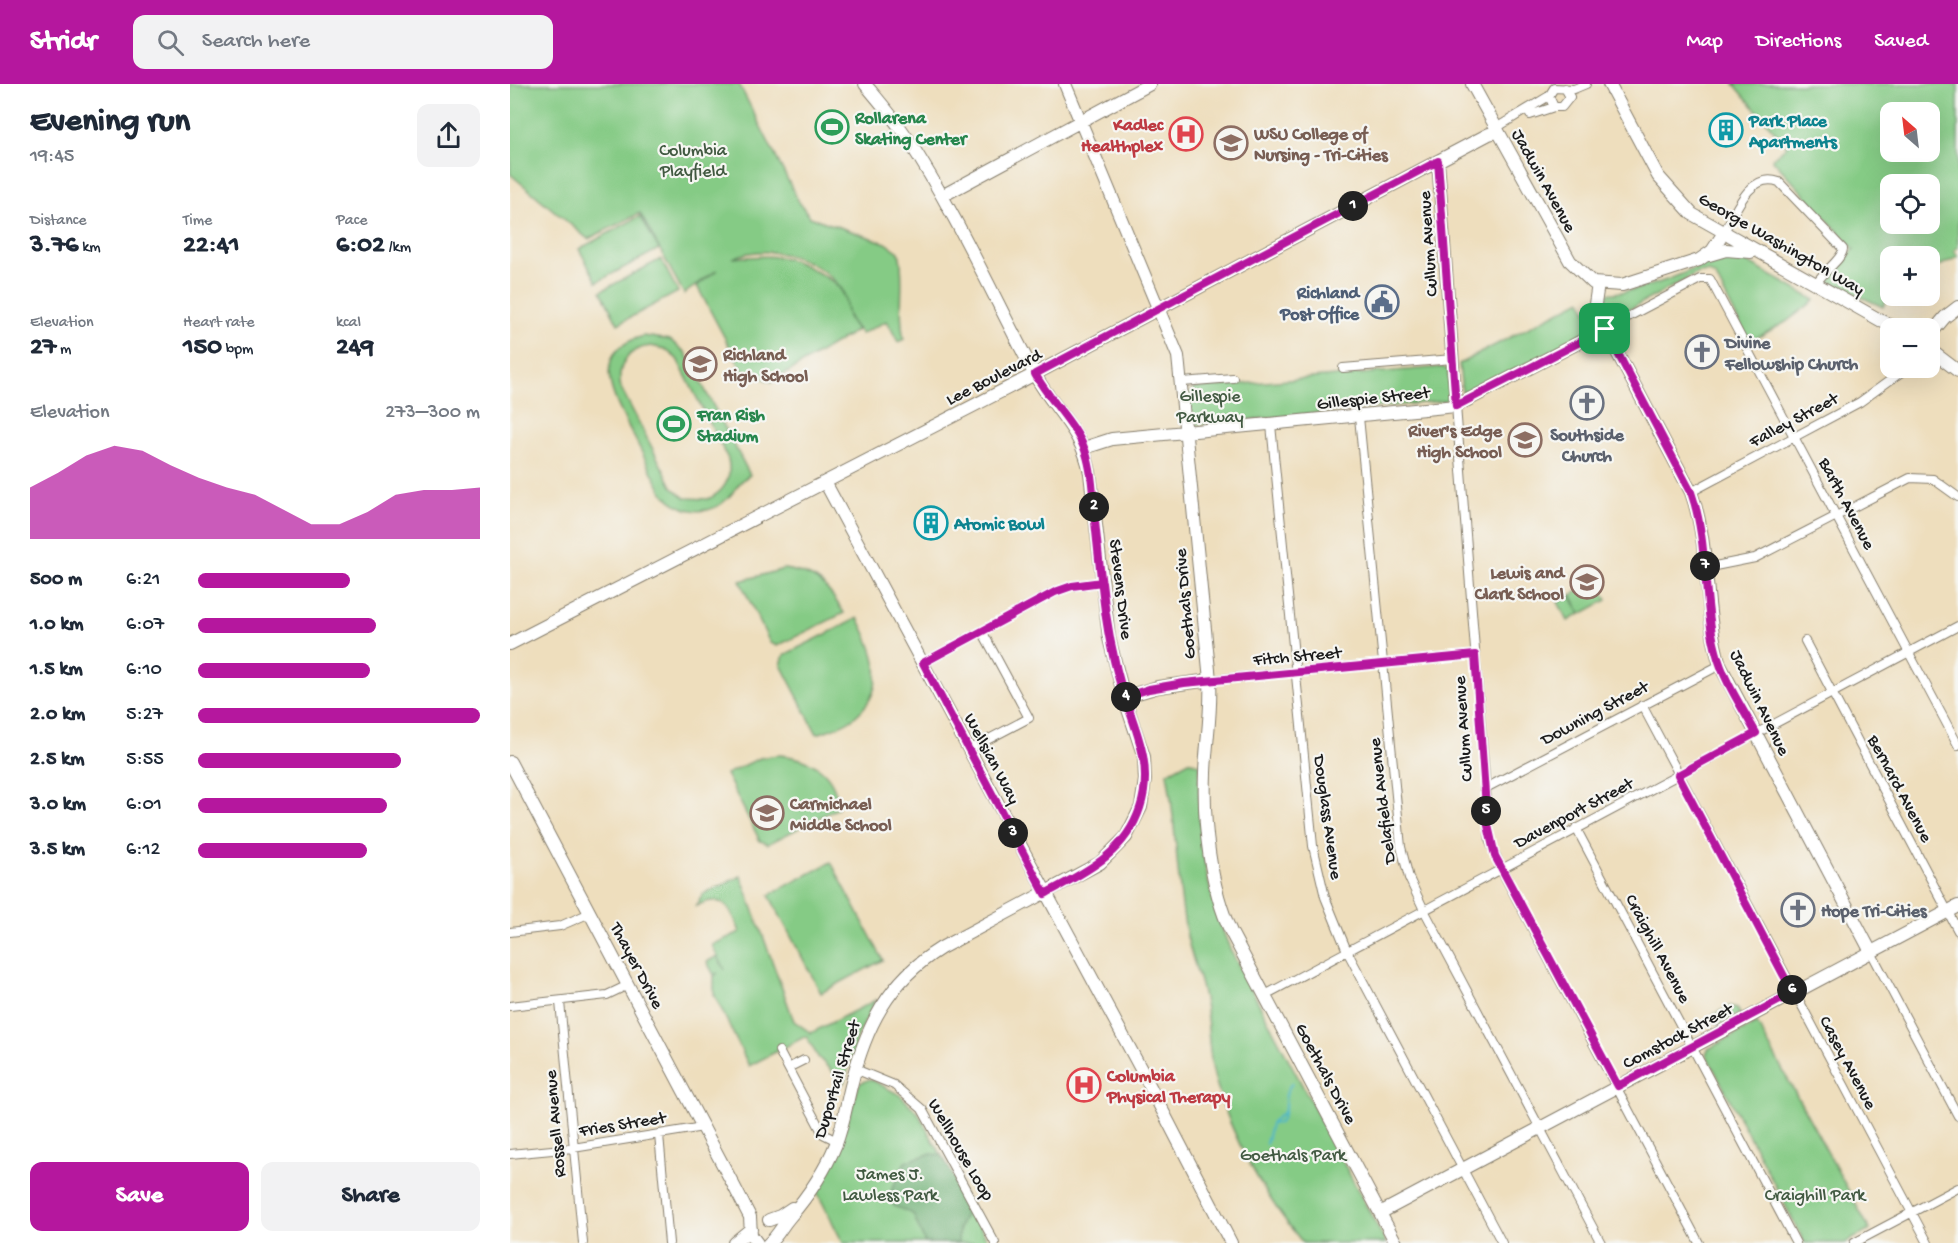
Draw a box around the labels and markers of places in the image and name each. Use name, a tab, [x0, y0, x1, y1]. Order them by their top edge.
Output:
sports icon: Rollarena Skating Center	[814, 109, 850, 145]
place label: Rollarena Skating Center	[854, 109, 969, 151]
building icon: Park Place Apartments	[1708, 112, 1744, 148]
place label: Park Place Apartments	[1748, 112, 1838, 154]
place label: Kadlec Healthplex	[1081, 116, 1164, 158]
hospital icon: Kadlec Healthplex	[1168, 116, 1204, 152]
school or university icon: WSU College of Nursing - Tri-Cities	[1213, 125, 1249, 161]
place label: WSU College of Nursing - Tri-Cities	[1253, 125, 1389, 167]
pin: 1	[1338, 191, 1368, 221]
place label: Richland Post Office	[1279, 284, 1361, 326]
public building icon: Richland Post Office	[1364, 284, 1400, 320]
pin	[1579, 303, 1630, 354]
church icon: Divine Fellowship Church	[1684, 334, 1720, 370]
place label: Divine Fellowship Church	[1723, 334, 1858, 376]
school or university icon: Richland High School	[682, 346, 718, 382]
place label: Richland High School	[722, 346, 808, 388]
church icon: Southside Church	[1569, 385, 1605, 421]
sports icon: Fran Rish Stadium	[656, 406, 692, 442]
place label: Fran Rish Stadium	[696, 406, 765, 448]
place label: River's Edge High School	[1407, 422, 1503, 464]
school or university icon: River's Edge High School	[1507, 422, 1543, 458]
place label: Southside Church	[1550, 426, 1624, 468]
pin: 2	[1079, 492, 1109, 522]
building icon: Atomic Bowl	[913, 505, 949, 541]
place label: Atomic Bowl	[953, 515, 1045, 536]
pin: 7	[1690, 551, 1720, 581]
place label: Lewis and Clark School	[1474, 564, 1566, 606]
school or university icon: Lewis and Clark School	[1569, 564, 1605, 600]
pin: 4	[1111, 682, 1141, 712]
school or university icon: Carmichael Middle School	[749, 795, 785, 831]
place label: Carmichael Middle School	[789, 795, 892, 837]
pin: 5	[1471, 796, 1501, 826]
pin: 3	[998, 818, 1028, 848]
church icon: Hope Tri-Cities	[1780, 892, 1816, 928]
place label: Hope Tri-Cities	[1821, 902, 1928, 923]
pin: 6	[1777, 975, 1807, 1005]
hospital icon: Columbia Physical Therapy	[1066, 1067, 1102, 1103]
place label: Columbia Physical Therapy	[1106, 1067, 1230, 1109]

